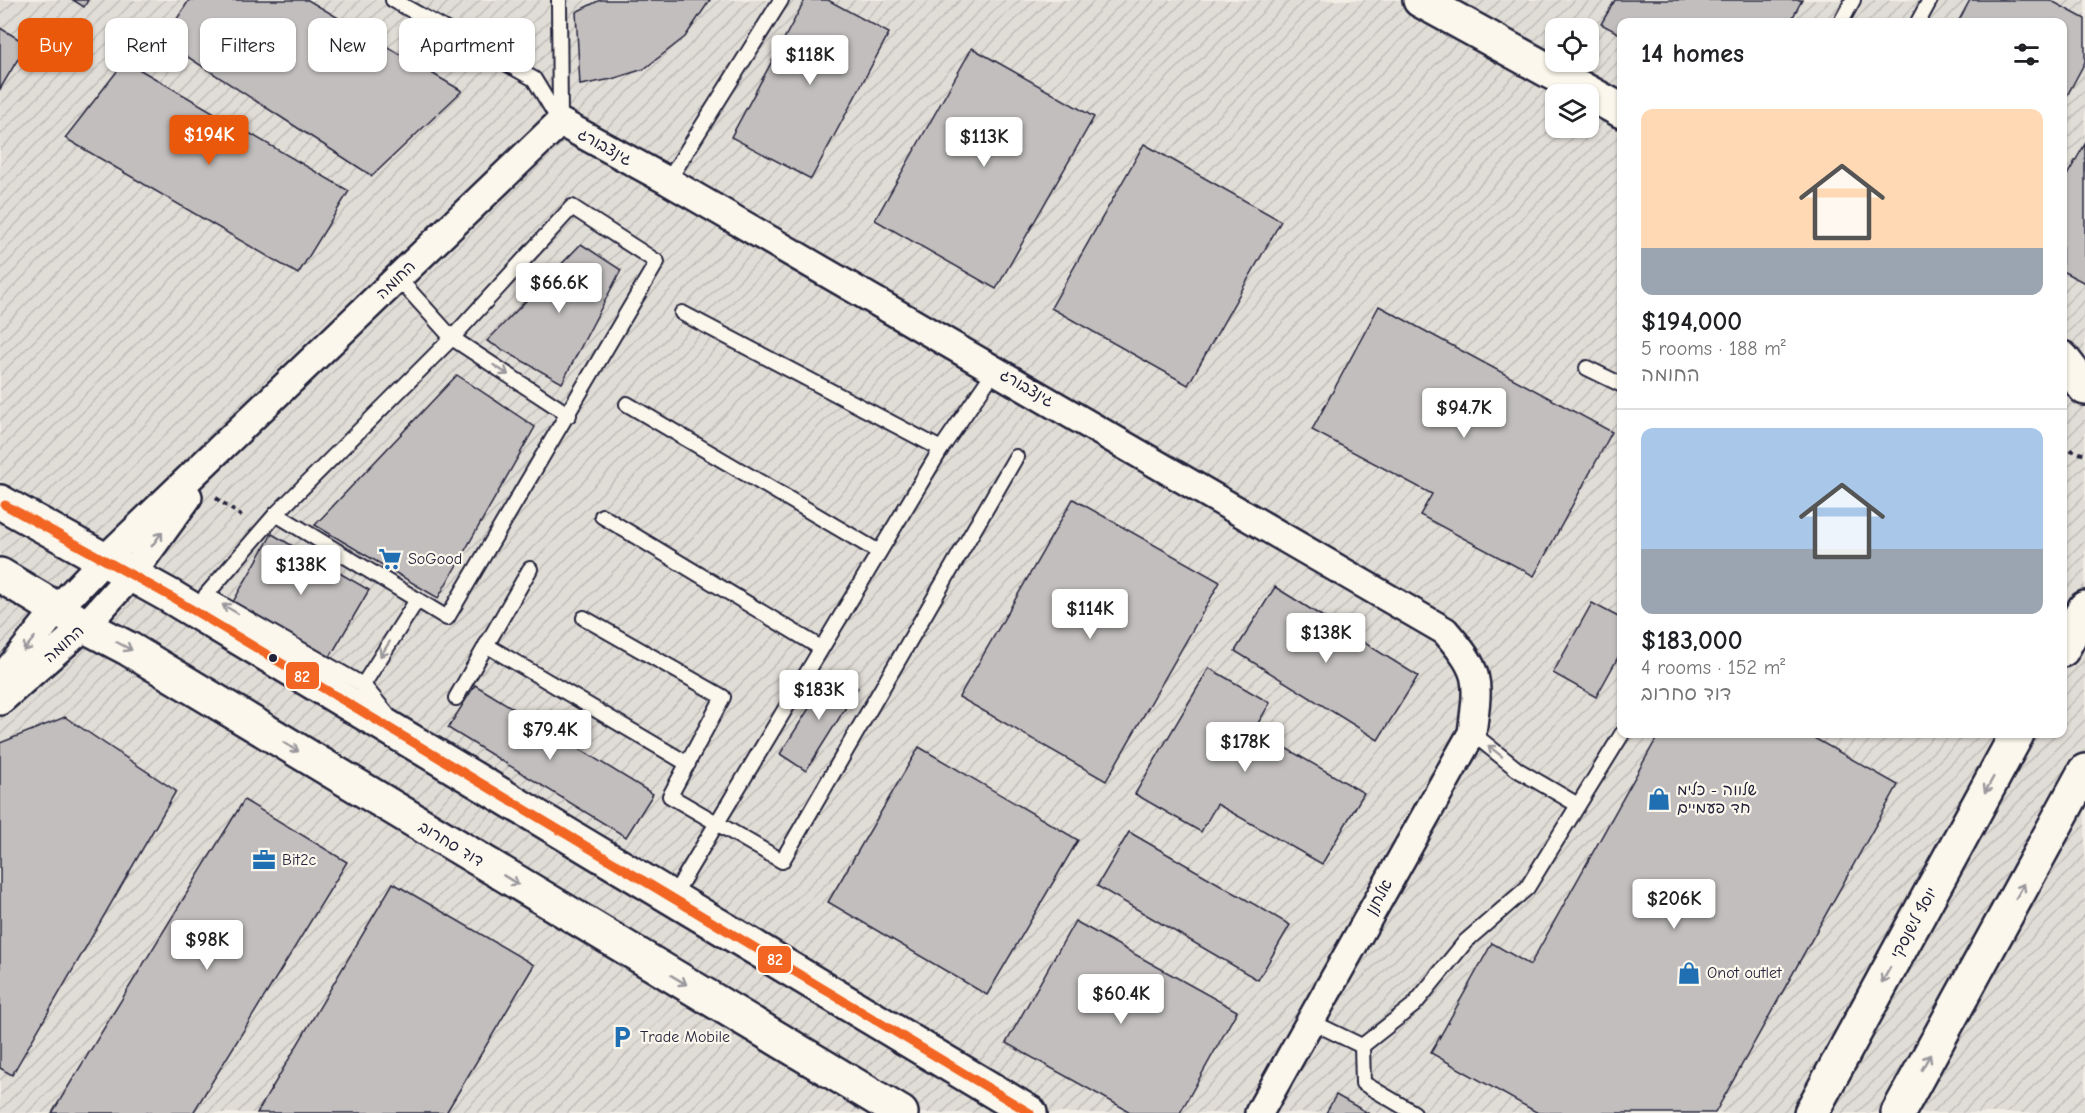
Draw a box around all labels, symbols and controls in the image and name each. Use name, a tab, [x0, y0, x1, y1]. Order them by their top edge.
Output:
chip: Buy	[18, 18, 93, 72]
chip: Rent	[105, 18, 188, 72]
chip: Filters	[200, 18, 296, 72]
chip: New	[308, 18, 387, 72]
chip: Apartment	[399, 18, 535, 72]
map controls	[1545, 18, 1599, 138]
button: locate	[1545, 18, 1599, 72]
pin: $118K	[768, 35, 852, 86]
icon: filters	[2010, 38, 2043, 71]
text: 14 homes	[1641, 39, 1744, 69]
text: $118K	[785, 43, 835, 66]
button: layers	[1545, 84, 1599, 138]
pin: $194K	[167, 115, 251, 166]
pin: $113K	[942, 117, 1026, 168]
text: $194K	[184, 123, 235, 146]
street label: גינצבורג	[575, 125, 635, 169]
text: $113K	[960, 125, 1008, 148]
icon: home	[1788, 148, 1896, 256]
street label: החומה	[373, 257, 419, 303]
pin: $66.6K	[510, 263, 608, 314]
text: $66.6K	[530, 271, 588, 294]
text: $194,000	[1641, 307, 1742, 337]
text: 5 rooms · 188 m²	[1641, 337, 1786, 360]
text: החומה	[1641, 363, 1700, 386]
one-way arrow	[492, 364, 508, 376]
street label: גינצבורג	[997, 365, 1057, 411]
pin: $94.7K	[1415, 388, 1513, 439]
text: $94.7K	[1436, 396, 1492, 419]
icon: home	[1788, 467, 1896, 575]
one-way arrow	[151, 532, 163, 548]
pin: $138K	[259, 545, 343, 596]
supermarket icon: SoGood	[377, 546, 403, 572]
place label: SoGood	[408, 550, 462, 568]
text: $138K	[275, 553, 327, 576]
pin: $114K	[1048, 589, 1132, 640]
text: $114K	[1066, 597, 1114, 620]
one-way arrow	[222, 603, 239, 615]
pin: $138K	[1284, 613, 1368, 664]
text: $138K	[1300, 621, 1352, 644]
street label: החומה	[40, 622, 88, 666]
text: $183,000	[1641, 626, 1743, 656]
one-way arrow	[23, 636, 36, 652]
one-way arrow	[115, 640, 132, 652]
one-way arrow	[379, 640, 391, 657]
unlabelled marker	[267, 652, 279, 664]
text: 4 rooms · 152 m²	[1641, 656, 1785, 679]
line badge: 82	[285, 661, 320, 690]
text: 82	[294, 668, 310, 686]
pin: $183K	[777, 670, 861, 721]
text: $183K	[793, 678, 845, 701]
text: דוד סחרוב	[1641, 682, 1731, 705]
pin: $79.4K	[501, 710, 599, 761]
text: $79.4K	[522, 718, 578, 741]
pin: $178K	[1203, 722, 1287, 773]
text: $178K	[1220, 730, 1270, 753]
one-way arrow	[282, 741, 299, 753]
one-way arrow	[1487, 745, 1503, 758]
one-way arrow	[1983, 776, 1995, 793]
place label: שלווה - כלימ חד פעמיים	[1677, 781, 1757, 817]
shop icon: שלווה - כלימ חד פעמיים	[1646, 786, 1672, 812]
street label: דוד סחרוב	[415, 818, 487, 870]
office icon: Bit2c	[251, 847, 277, 873]
place label: Bit2c	[282, 851, 316, 869]
one-way arrow	[502, 875, 519, 887]
street label: אלחנן	[1362, 876, 1396, 918]
pin: $206K	[1632, 879, 1716, 930]
one-way arrow	[2015, 882, 2026, 900]
street label: יוסף לישנסקי	[1887, 884, 1941, 962]
text: $206K	[1646, 887, 1702, 910]
pin: $98K	[171, 920, 243, 971]
text: $98K	[185, 928, 229, 951]
line badge: 82	[757, 945, 792, 974]
text: 82	[767, 951, 783, 969]
shop icon: Onot outlet	[1676, 960, 1702, 986]
place label: Onot outlet	[1707, 964, 1782, 982]
one-way arrow	[1880, 965, 1891, 983]
pin: $60.4K	[1072, 974, 1170, 1025]
one-way arrow	[670, 975, 687, 987]
text: $60.4K	[1092, 982, 1150, 1005]
parking icon: Trade Mobile	[609, 1024, 635, 1050]
place label: Trade Mobile	[640, 1028, 730, 1046]
one-way arrow	[1921, 1053, 1932, 1071]

